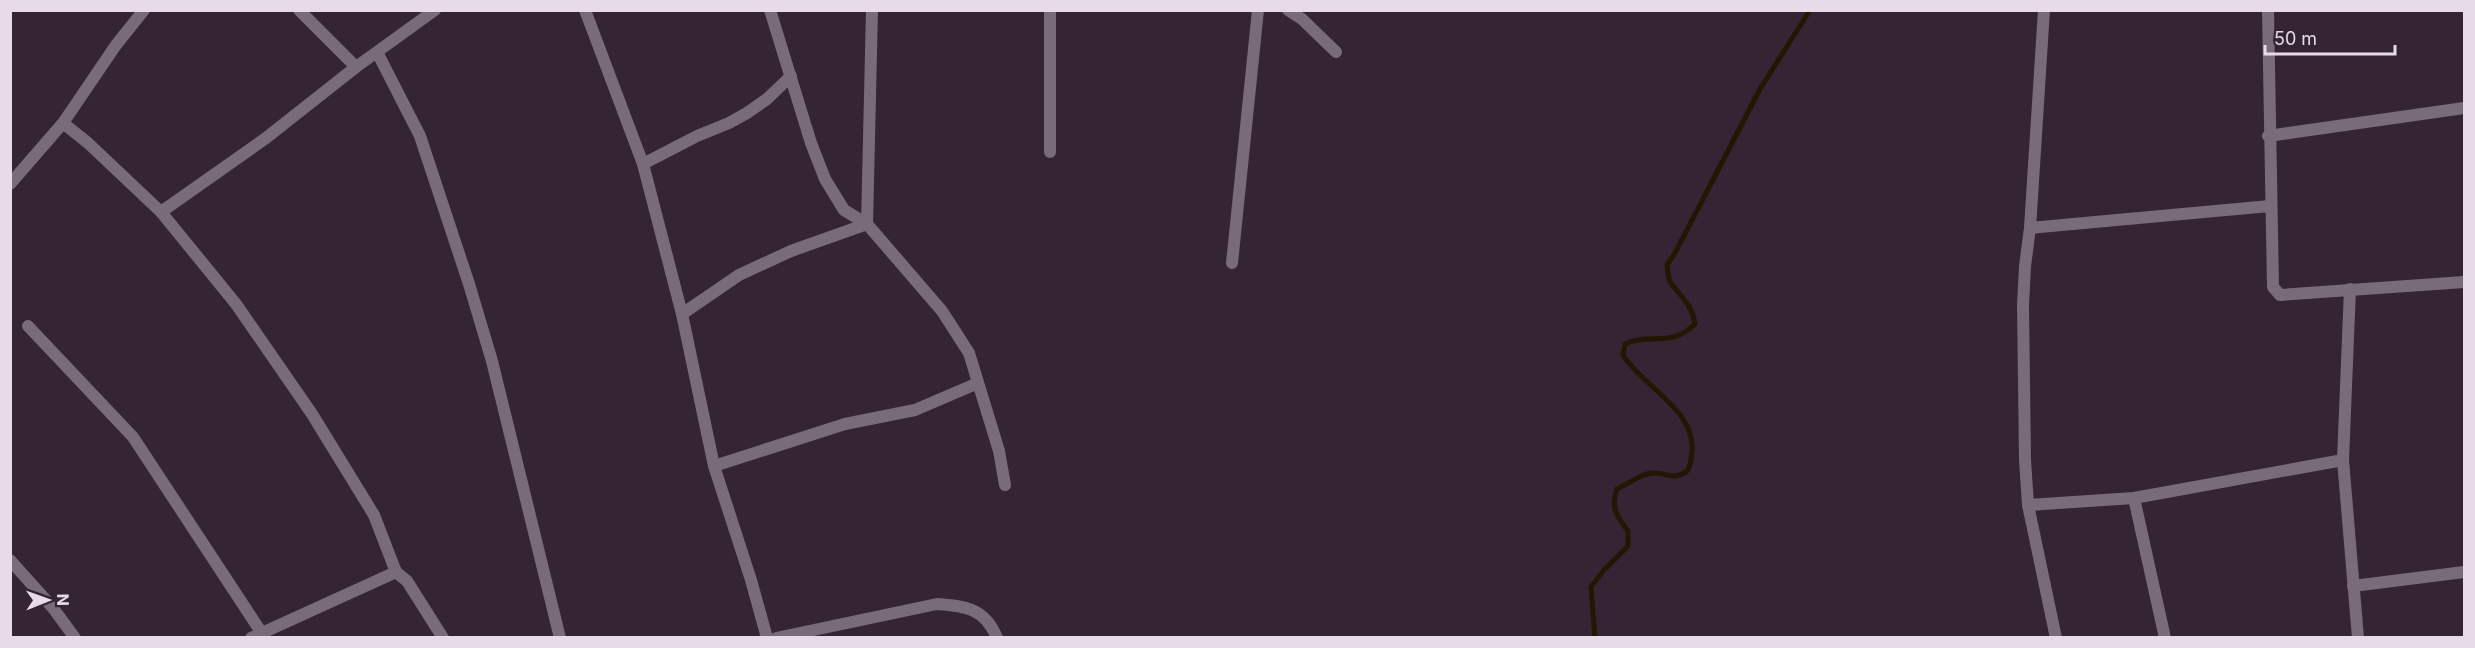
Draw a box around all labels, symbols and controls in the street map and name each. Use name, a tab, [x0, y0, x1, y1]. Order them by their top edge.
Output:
scale bar	[2265, 18, 2396, 56]
text: 50 m	[2274, 28, 2317, 49]
north arrow	[18, 570, 78, 630]
text: N	[53, 593, 73, 606]

